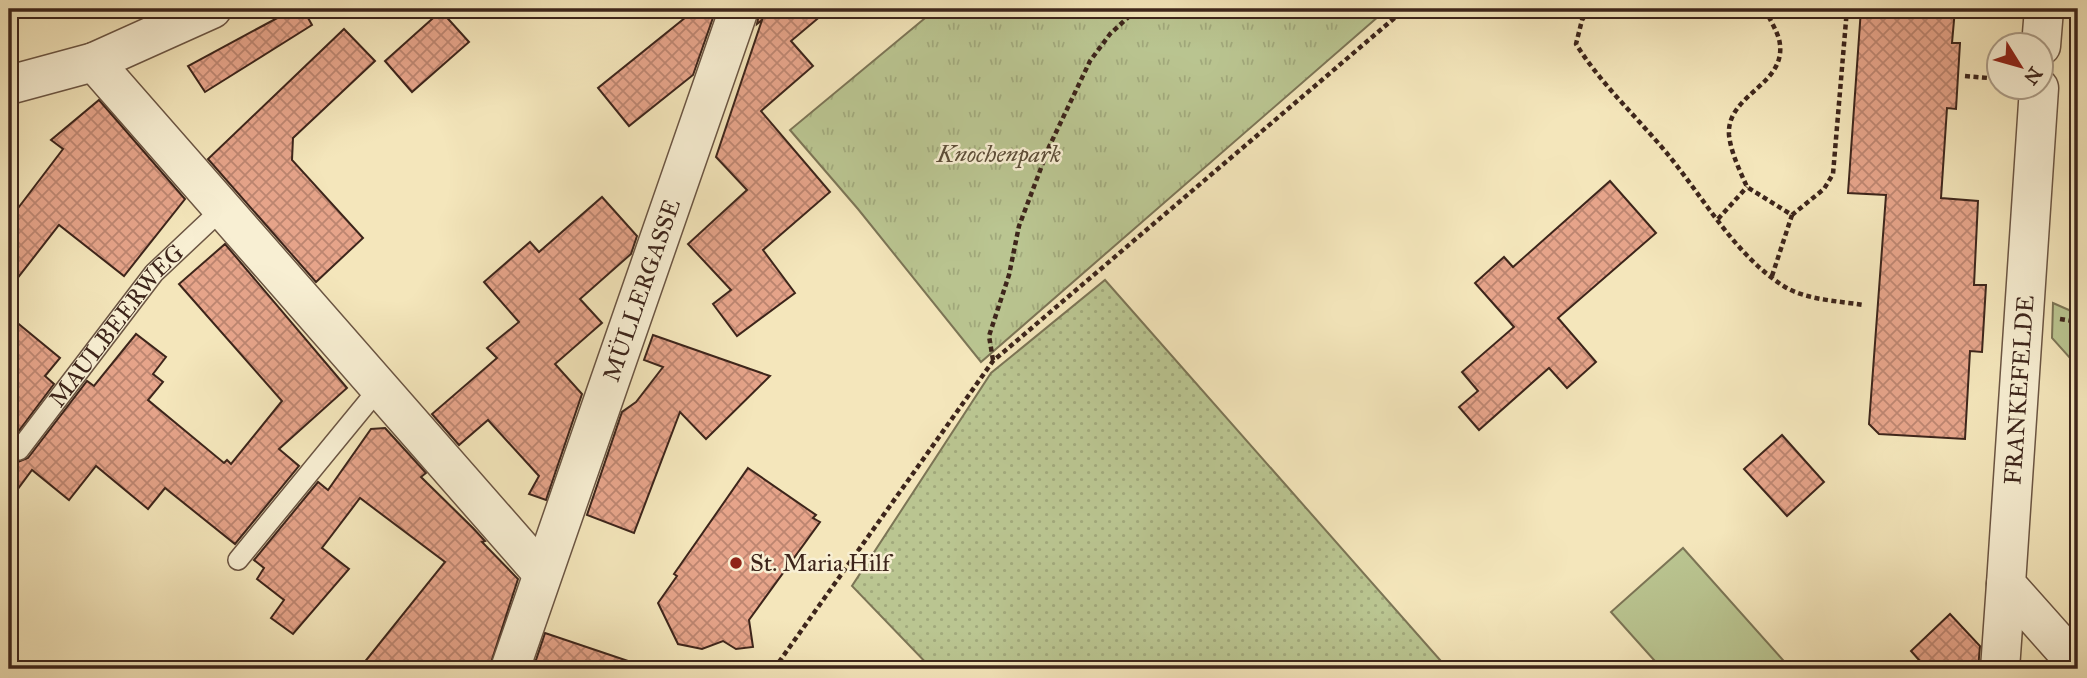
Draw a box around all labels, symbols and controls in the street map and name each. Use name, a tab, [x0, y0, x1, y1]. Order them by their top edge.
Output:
north arrow	[1986, 32, 2056, 102]
text: N	[2019, 63, 2047, 89]
park label: Knochenpark	[936, 139, 1061, 169]
street label: MÜLLERGASSE	[596, 195, 687, 385]
street label: MAULBEERWEG	[42, 238, 190, 413]
street label: FRANKEFELDE	[1997, 294, 2041, 486]
place label: St. Maria Hilf	[750, 548, 894, 578]
marker: St. Maria Hilf	[728, 555, 744, 571]

